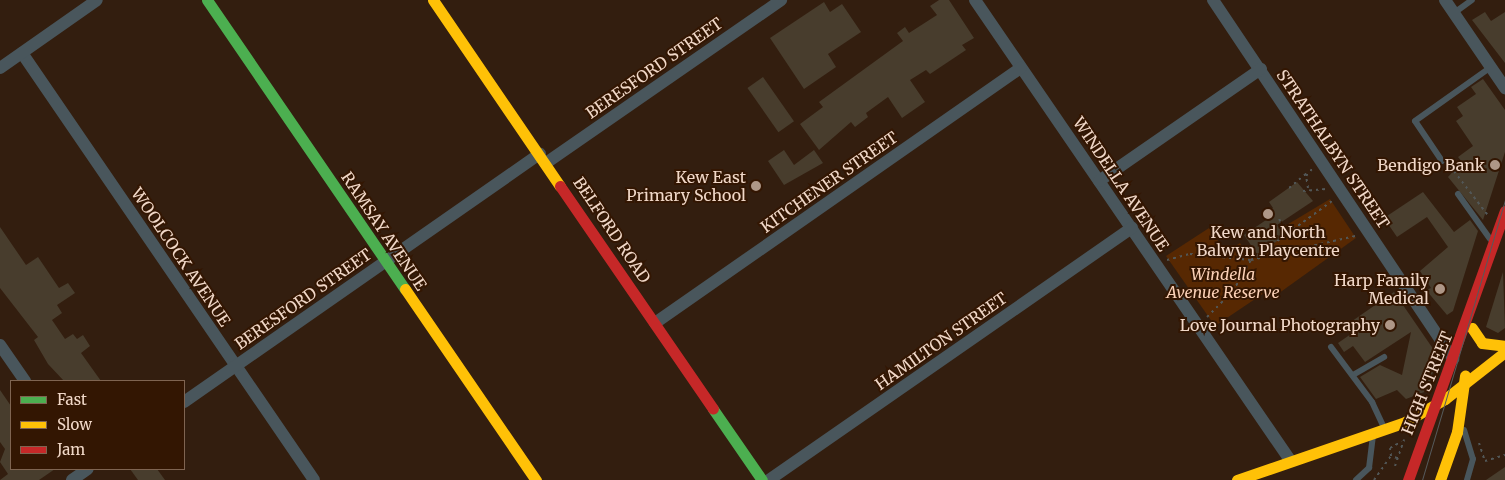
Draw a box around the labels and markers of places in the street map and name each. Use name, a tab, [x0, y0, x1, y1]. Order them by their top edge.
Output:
place label: Bendigo Bank	[1377, 155, 1485, 175]
marker: Bendigo Bank	[1489, 159, 1501, 171]
place label: Kew East Primary School	[626, 167, 746, 205]
marker: Kew East Primary School	[750, 180, 762, 192]
marker: Kew and North Balwyn Playcentre	[1262, 208, 1274, 220]
place label: Kew and North Balwyn Playcentre	[1196, 222, 1340, 260]
place label: Harp Family Medical	[1334, 270, 1429, 308]
marker: Harp Family Medical	[1433, 282, 1447, 296]
place label: Love Journal Photography	[1180, 315, 1380, 335]
marker: Love Journal Photography	[1384, 319, 1396, 331]

